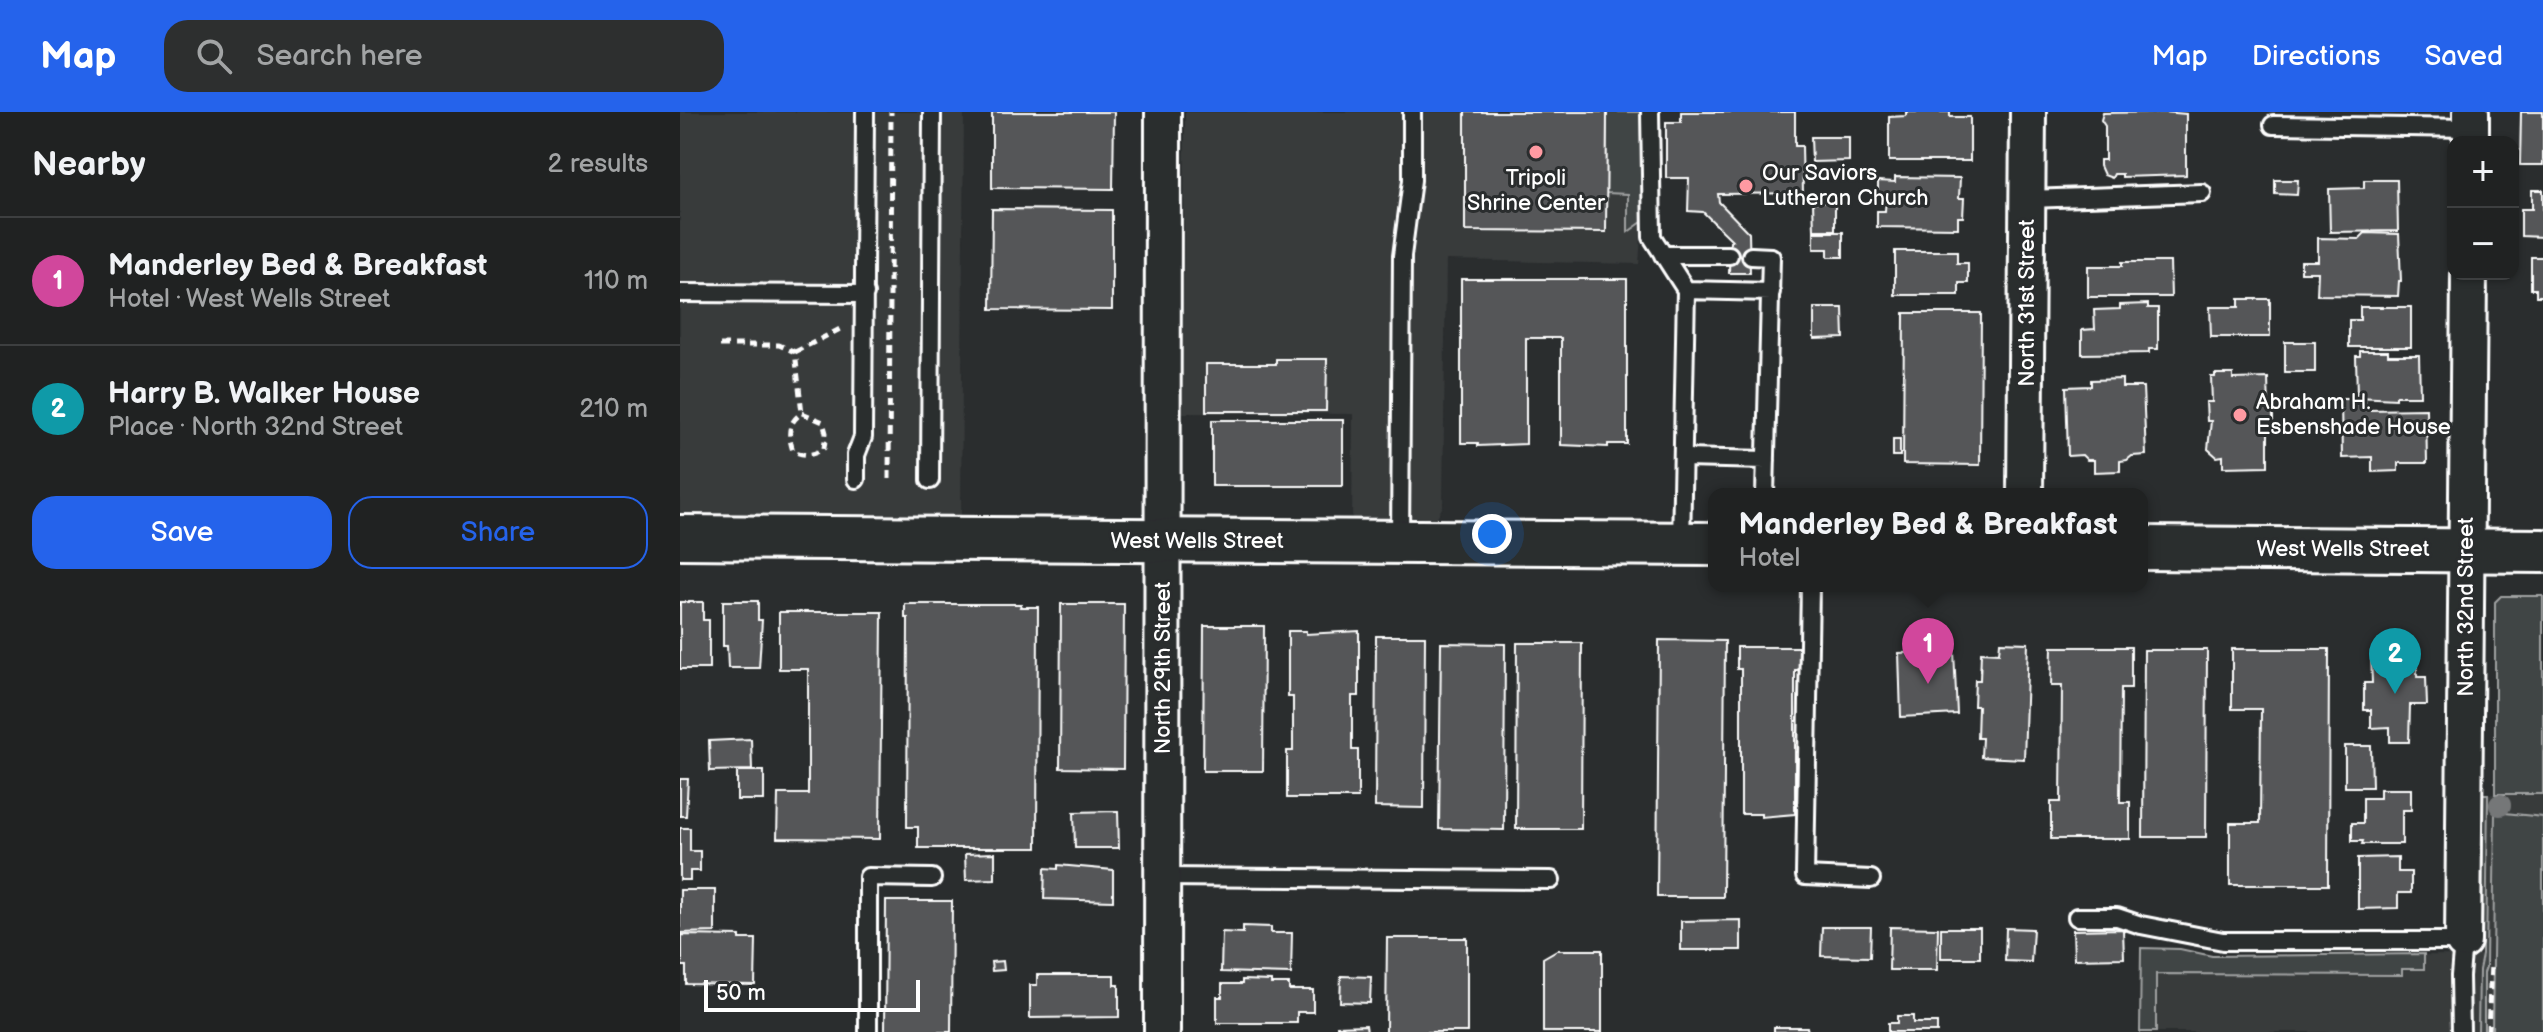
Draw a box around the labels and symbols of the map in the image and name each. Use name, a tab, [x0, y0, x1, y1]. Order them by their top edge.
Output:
marker: Tripoli Shrine Center	[1527, 143, 1545, 161]
place label: Our Saviors Lutheran Church	[1762, 160, 1929, 212]
place label: Tripoli Shrine Center	[1467, 165, 1606, 217]
marker: Our Saviors Lutheran Church	[1737, 177, 1755, 195]
street label: North 31st Street	[2014, 219, 2041, 387]
place label: Abraham H. Esbenshade House	[2256, 389, 2451, 441]
marker: Abraham H. Esbenshade House	[2231, 406, 2249, 424]
your location	[1472, 514, 1512, 554]
street label: North 32nd Street	[2453, 517, 2480, 697]
street label: West Wells Street	[1110, 528, 1284, 555]
street label: West Wells Street	[2256, 536, 2430, 563]
street label: North 29th Street	[1150, 581, 1177, 754]
pin: 1	[1902, 618, 1954, 684]
pin: 2	[2369, 628, 2421, 694]
scale bar	[704, 976, 920, 1012]

